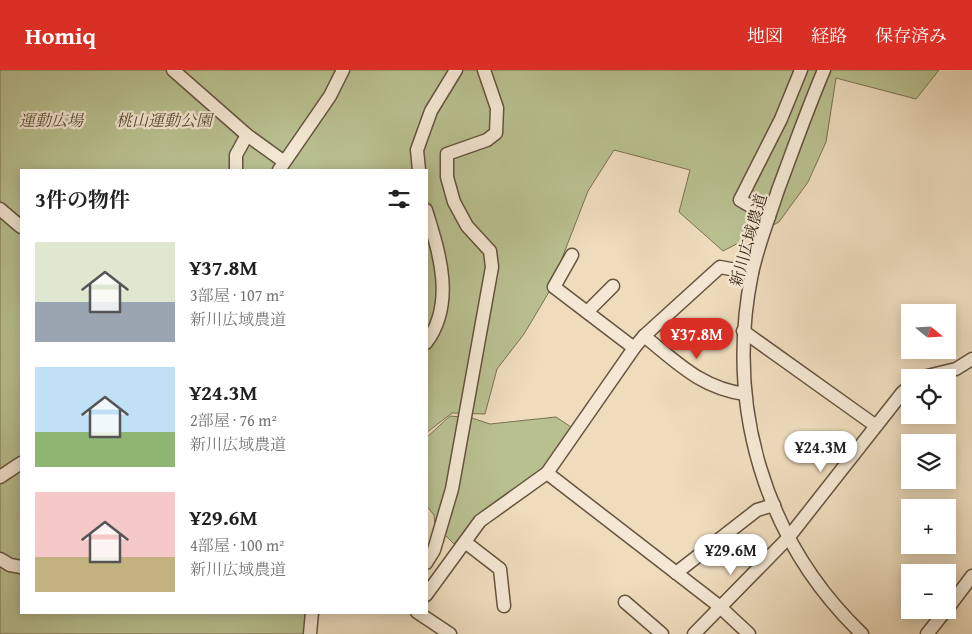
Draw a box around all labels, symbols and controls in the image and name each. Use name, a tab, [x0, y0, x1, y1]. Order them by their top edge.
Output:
text: Homiq	[25, 18, 96, 53]
text: 地図	[747, 22, 783, 49]
text: 経路	[811, 22, 847, 49]
text: 保存済み	[875, 22, 947, 49]
park label: 運動広場	[19, 108, 85, 132]
park label: 桃山運動公園	[116, 108, 215, 132]
text: 3件の物件	[35, 184, 130, 215]
icon: filters	[385, 185, 413, 213]
street label: 新川広域農道	[723, 191, 773, 289]
text: ¥37.8M	[190, 252, 258, 283]
icon: home	[75, 262, 135, 322]
text: 3部屋 · 107 m²	[190, 283, 285, 307]
north arrow	[901, 304, 956, 359]
map controls	[901, 304, 956, 619]
text: 新川広域農道	[190, 307, 286, 331]
pin: ¥37.8M	[656, 318, 738, 360]
text: ¥37.8M	[671, 322, 723, 346]
button: locate	[901, 369, 956, 424]
text: ¥24.3M	[190, 377, 258, 408]
icon: home	[75, 387, 135, 447]
text: 2部屋 · 76 m²	[190, 408, 277, 432]
pin: ¥24.3M	[780, 430, 862, 473]
text: 新川広域農道	[190, 432, 286, 456]
button: layers	[901, 434, 956, 489]
text: ¥24.3M	[795, 435, 847, 459]
button: +	[901, 499, 956, 554]
text: ¥29.6M	[190, 502, 258, 533]
icon: home	[75, 512, 135, 572]
text: 4部屋 · 100 m²	[190, 533, 285, 557]
pin: ¥29.6M	[690, 534, 772, 576]
text: ¥29.6M	[705, 538, 757, 562]
text: 新川広域農道	[190, 557, 286, 581]
button: −	[901, 564, 956, 619]

